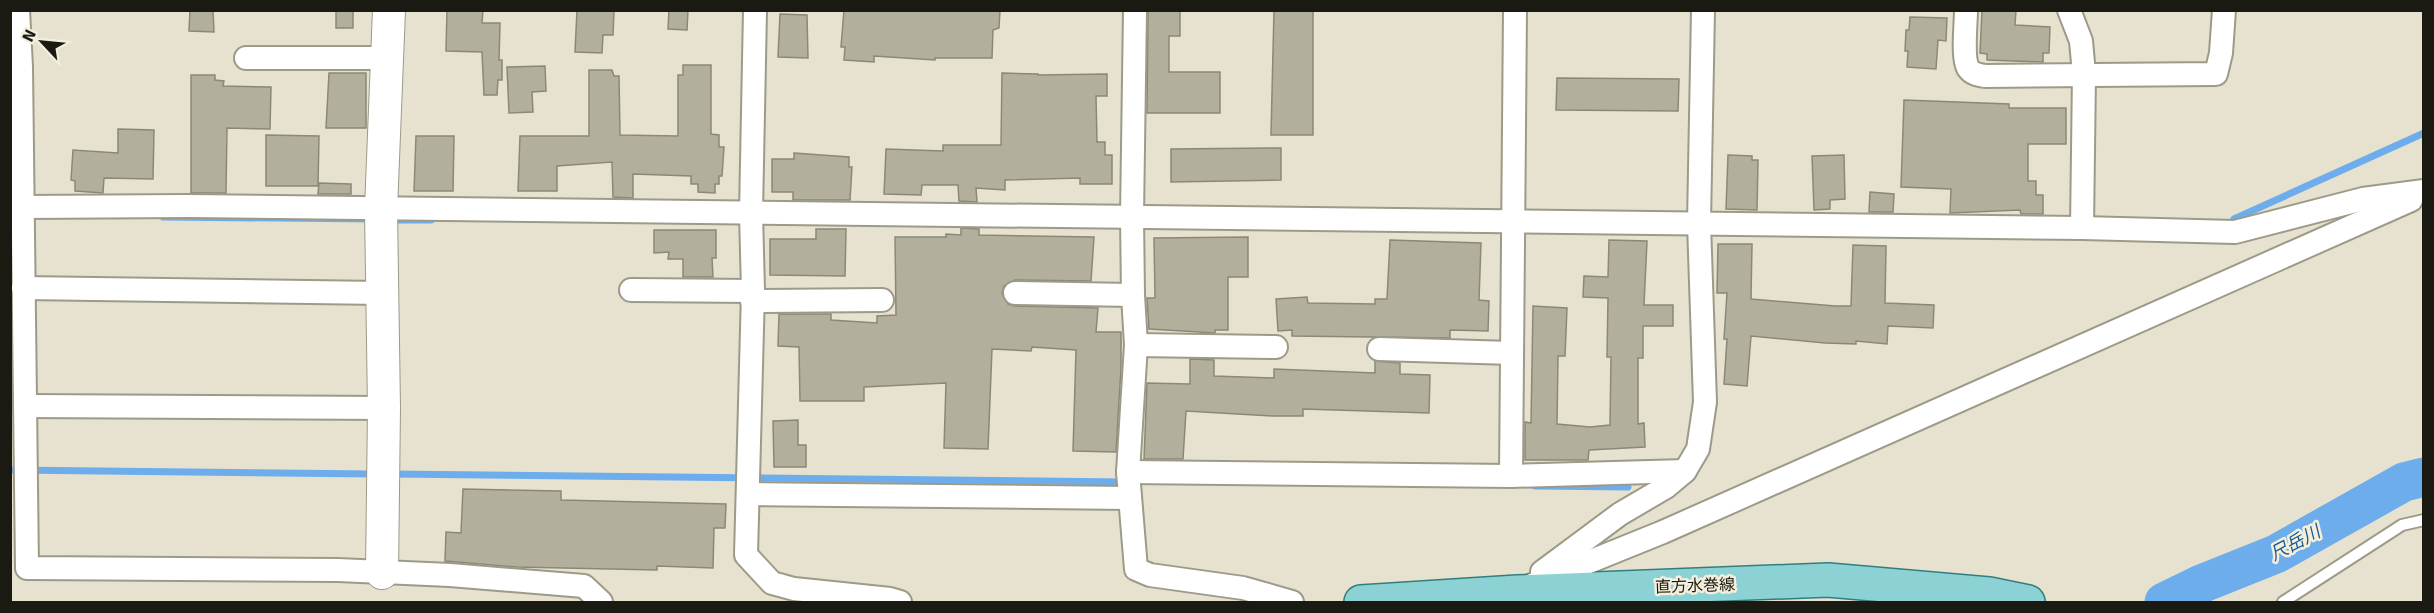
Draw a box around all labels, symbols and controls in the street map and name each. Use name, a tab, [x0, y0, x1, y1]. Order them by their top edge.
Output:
north arrow	[12, 12, 72, 72]
text: N	[18, 26, 41, 45]
water label: 尺岳川	[2266, 520, 2326, 565]
street label: 直方水巻線	[1655, 575, 1735, 597]

